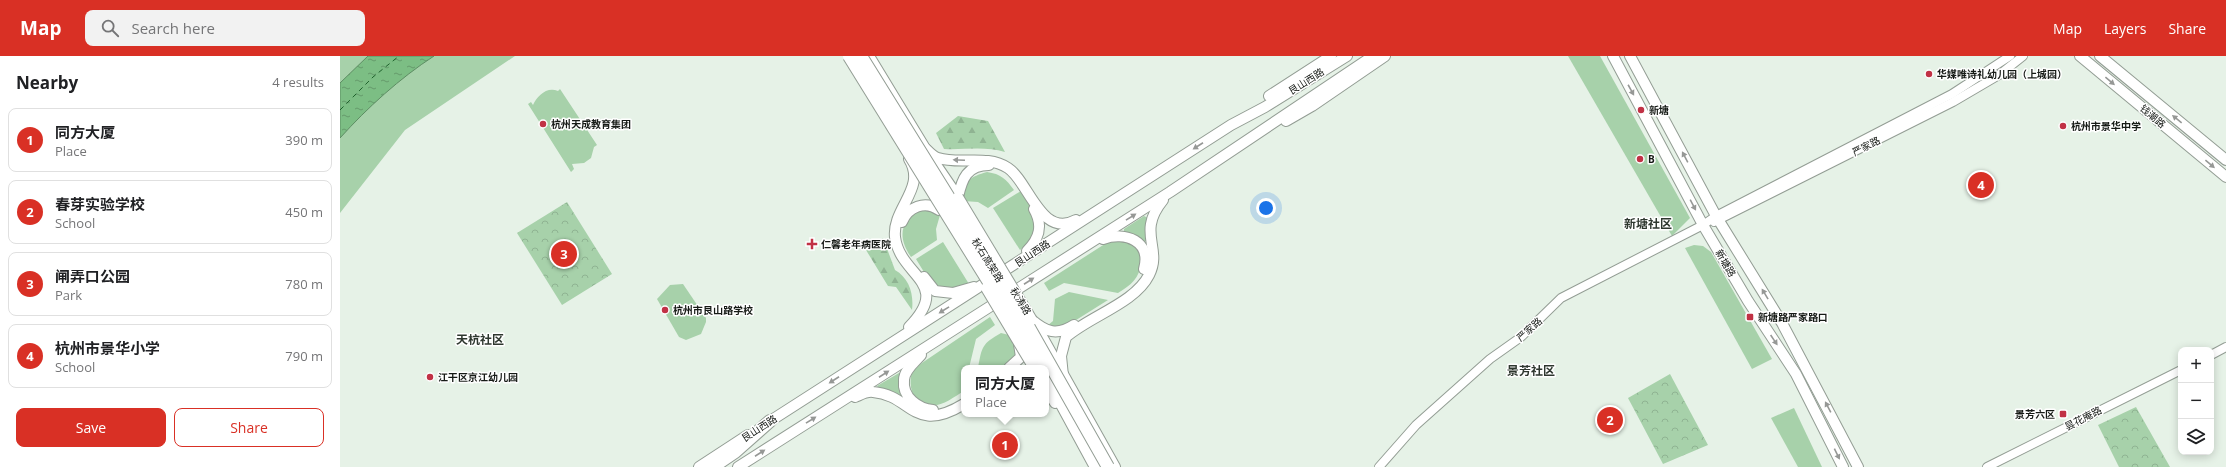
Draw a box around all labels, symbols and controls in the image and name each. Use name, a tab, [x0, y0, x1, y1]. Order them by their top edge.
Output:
search box	[85, 10, 365, 46]
text: Map	[20, 15, 61, 41]
icon: search	[99, 17, 121, 39]
text: Search here	[131, 18, 215, 38]
text: Map	[2053, 19, 2082, 38]
text: Layers	[2104, 19, 2146, 38]
text: Share	[2168, 19, 2206, 38]
street label: 艮山西路	[1285, 64, 1327, 98]
place label: 华媒唯诗礼幼儿园（上城园）	[1937, 67, 2067, 81]
marker: 华媒唯诗礼幼儿园（上城园）	[1924, 69, 1934, 79]
text: Nearby	[16, 71, 78, 94]
text: 4 results	[272, 73, 324, 91]
one-way arrow	[2105, 76, 2116, 85]
one-way arrow	[1628, 84, 1635, 96]
street label: 钱潮路	[2137, 101, 2169, 131]
place label: 新塘	[1649, 103, 1669, 117]
marker: 新塘	[1636, 105, 1646, 115]
one-way arrow	[2171, 115, 2182, 124]
place label: 杭州天成教育集团	[551, 117, 631, 131]
marker: 杭州天成教育集团	[538, 119, 548, 129]
place label: 杭州市景华中学	[2071, 119, 2141, 133]
marker: 杭州市景华中学	[2058, 121, 2068, 131]
text: 同方大厦	[55, 122, 115, 142]
text: 1	[26, 131, 34, 149]
text: 390 m	[285, 131, 323, 149]
street label: 严家路	[1849, 133, 1883, 159]
text: Place	[55, 142, 87, 160]
one-way arrow	[1193, 142, 1203, 150]
one-way arrow	[1681, 151, 1688, 163]
place label: B	[1648, 152, 1655, 166]
marker: B	[1635, 154, 1645, 164]
one-way arrow	[952, 157, 965, 163]
one-way arrow	[2205, 159, 2216, 168]
pin: 4	[1968, 170, 1994, 200]
text: 春芽实验学校	[55, 194, 145, 214]
your location	[1256, 198, 1276, 218]
one-way arrow	[1689, 199, 1696, 211]
text: 2	[26, 203, 34, 221]
text: 450 m	[285, 203, 323, 221]
one-way arrow	[1125, 213, 1137, 220]
text: School	[55, 214, 95, 232]
district label: 新塘社区	[1624, 215, 1672, 232]
street label: 秋石高架路	[969, 235, 1007, 285]
street label: 艮山西路	[1011, 236, 1053, 270]
place label: 仁馨老年病医院	[821, 237, 891, 251]
marker: 仁馨老年病医院	[806, 238, 818, 250]
pin: 3	[551, 239, 577, 269]
street label: 新塘路	[1712, 247, 1740, 279]
text: 闸弄口公园	[55, 266, 130, 286]
text: 3	[26, 275, 34, 293]
text: 780 m	[285, 275, 323, 293]
one-way arrow	[1024, 277, 1034, 285]
street label: 秋涛路	[1007, 285, 1035, 317]
text: Park	[55, 286, 82, 304]
one-way arrow	[1761, 288, 1768, 300]
place label: 杭州市艮山路学校	[673, 303, 753, 317]
marker: 杭州市艮山路学校	[660, 305, 670, 315]
one-way arrow	[939, 306, 949, 314]
place label: 新塘路严家路口	[1758, 310, 1828, 324]
marker: 新塘路严家路口	[1745, 312, 1755, 322]
street label: 严家路	[1513, 314, 1545, 344]
district label: 天杭社区	[456, 331, 504, 348]
one-way arrow	[1770, 335, 1778, 345]
text: 杭州市景华小学	[55, 338, 160, 358]
text: 4	[26, 347, 34, 365]
text: 790 m	[285, 347, 323, 365]
map controls	[2178, 347, 2214, 455]
button: +	[2178, 347, 2214, 383]
text: School	[55, 358, 95, 376]
district label: 景芳社区	[1507, 362, 1555, 379]
popup	[961, 365, 1049, 417]
place label: 江干区京江幼儿园	[438, 370, 518, 384]
one-way arrow	[878, 370, 890, 377]
marker: 江干区京江幼儿园	[425, 372, 435, 382]
text: 同方大厦	[975, 373, 1035, 393]
one-way arrow	[829, 376, 839, 384]
button: −	[2178, 383, 2214, 419]
text: Place	[975, 393, 1007, 411]
one-way arrow	[1825, 401, 1831, 413]
street label: 昙花庵路	[2062, 403, 2104, 433]
pin: 2	[1597, 405, 1623, 435]
place label: 景芳六区	[2015, 407, 2055, 421]
button: Save	[16, 408, 166, 447]
button: Share	[174, 408, 324, 447]
marker: 景芳六区	[2058, 409, 2068, 419]
street label: 艮山西路	[738, 411, 780, 445]
one-way arrow	[805, 417, 817, 424]
button: layers	[2178, 419, 2214, 455]
pin: 1	[992, 430, 1018, 460]
one-way arrow	[1834, 448, 1840, 459]
one-way arrow	[755, 449, 765, 457]

